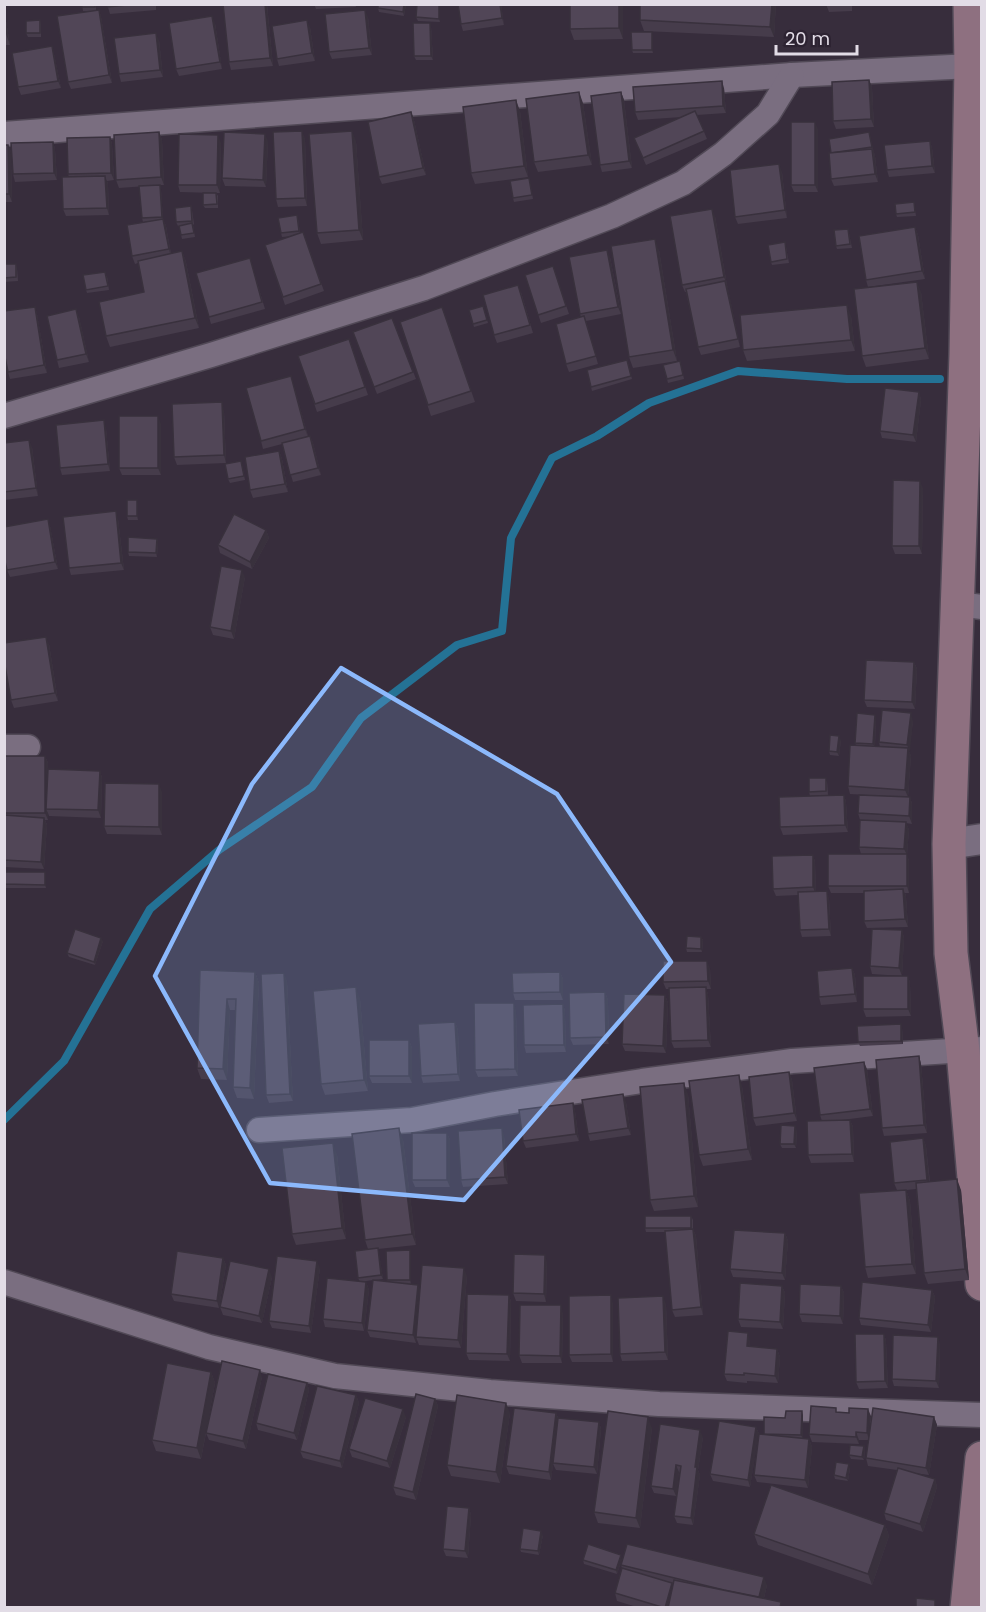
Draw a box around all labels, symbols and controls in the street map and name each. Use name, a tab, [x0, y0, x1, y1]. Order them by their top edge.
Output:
scale bar	[776, 18, 857, 56]
text: 20 m	[785, 26, 830, 51]

